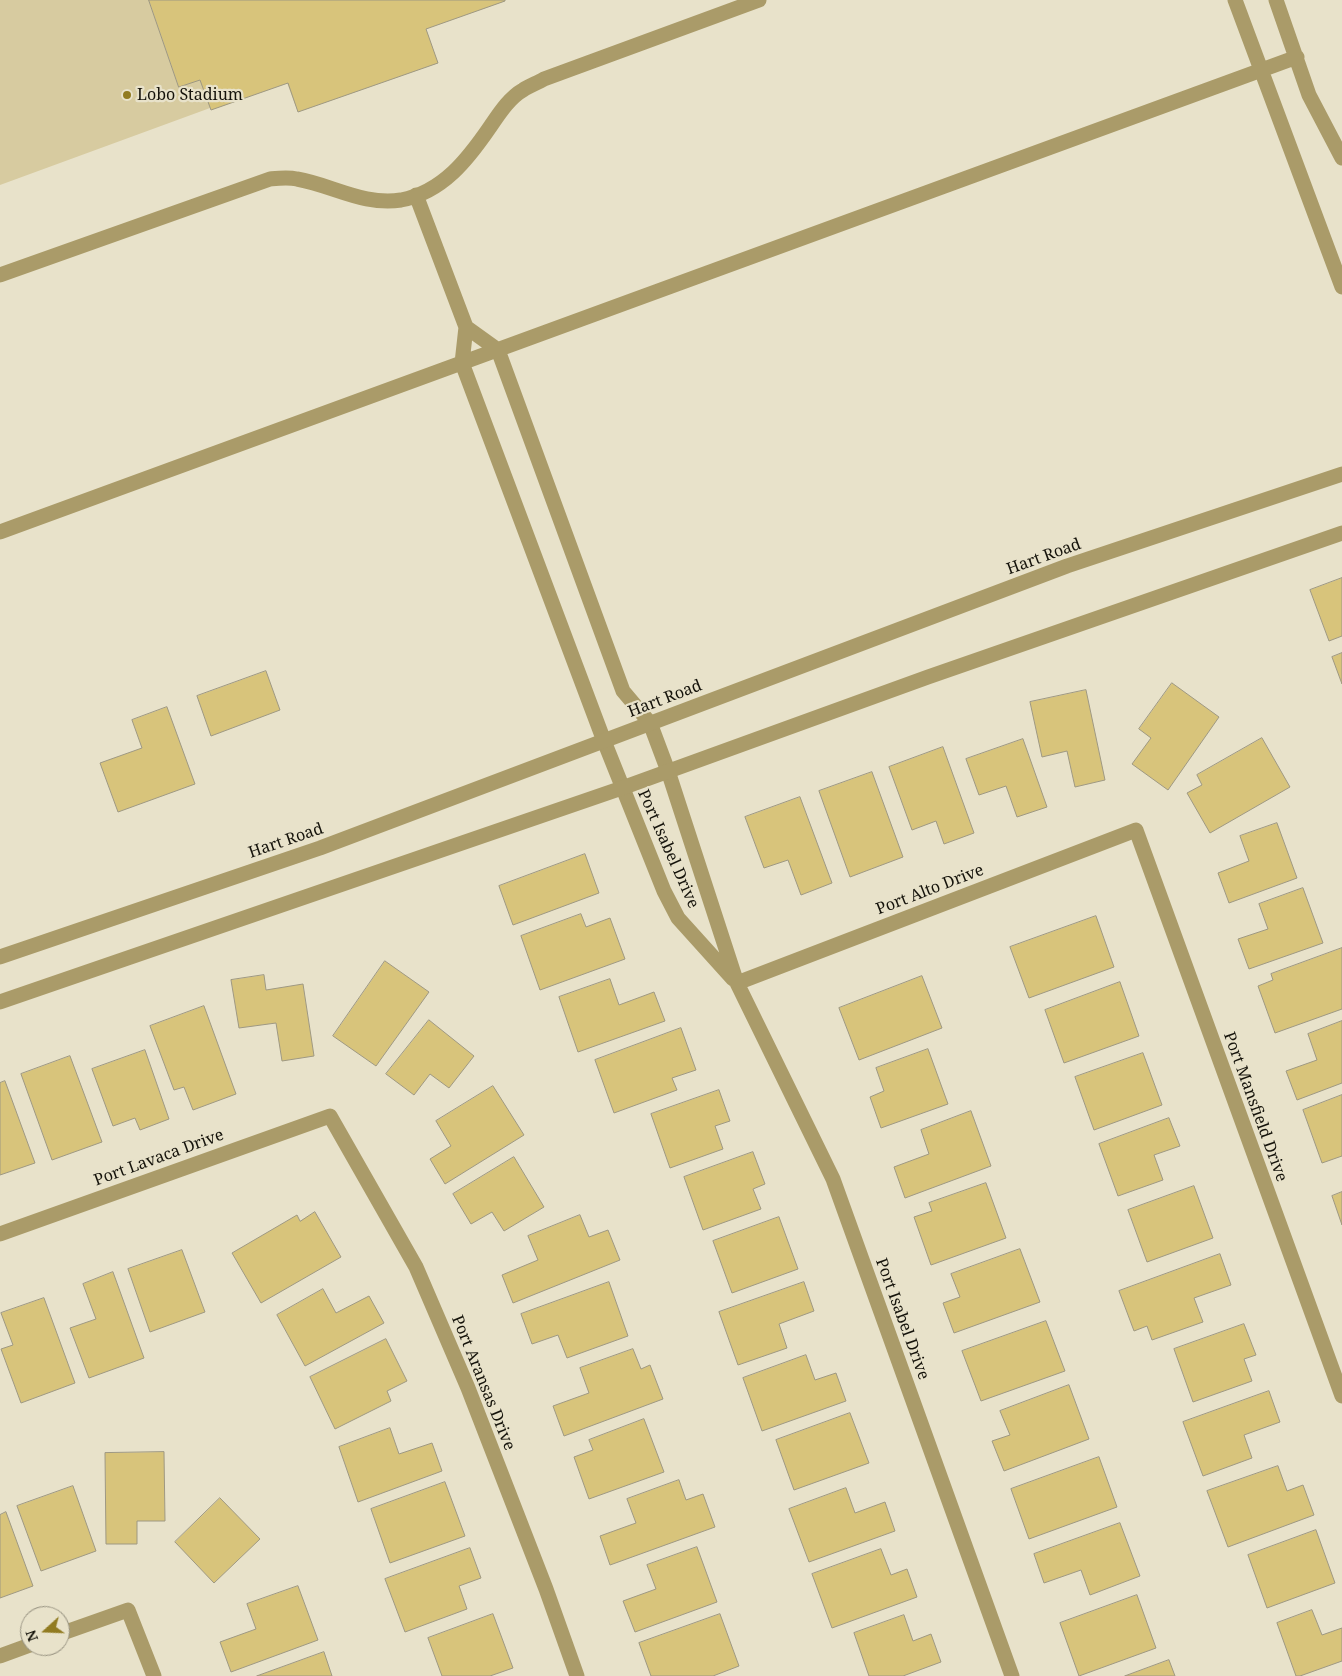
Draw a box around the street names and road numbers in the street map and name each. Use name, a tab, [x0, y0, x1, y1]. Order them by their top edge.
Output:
street label: Hart Road	[1004, 535, 1084, 579]
street label: Hart Road	[625, 676, 705, 722]
street label: Port Isabel Drive	[633, 787, 703, 911]
street label: Hart Road	[246, 819, 326, 863]
street label: Port Alto Drive	[874, 861, 986, 919]
street label: Port Mansfield Drive	[1219, 1029, 1291, 1185]
street label: Port Lavaca Drive	[92, 1126, 226, 1190]
street label: Port Isabel Drive	[871, 1256, 933, 1382]
street label: Port Aransas Drive	[447, 1313, 519, 1453]

